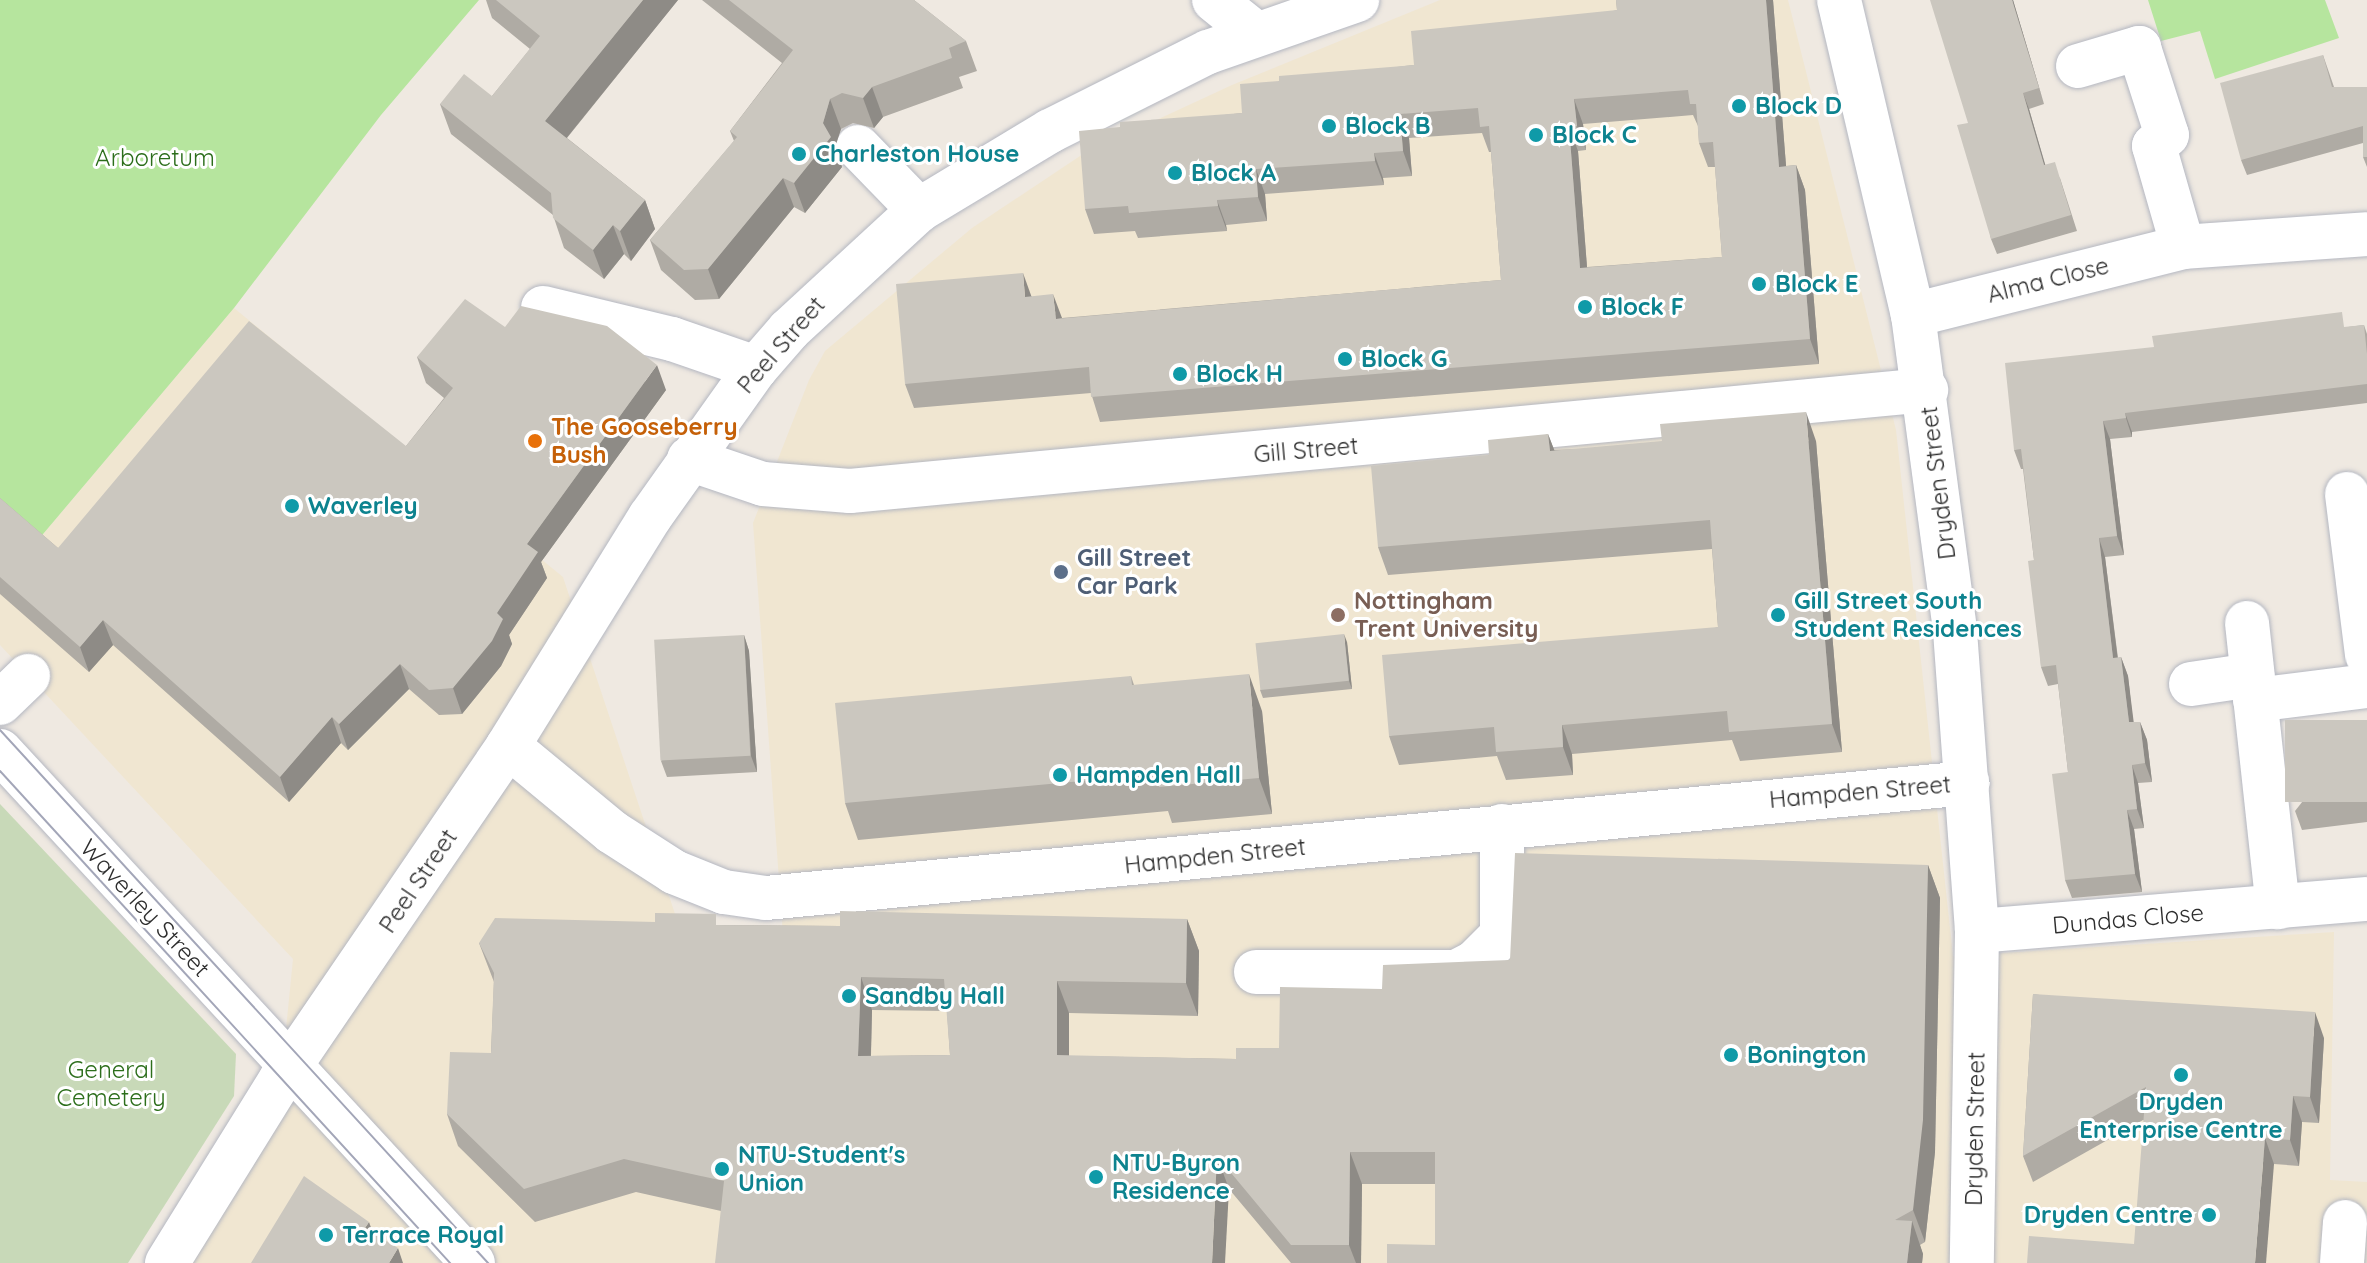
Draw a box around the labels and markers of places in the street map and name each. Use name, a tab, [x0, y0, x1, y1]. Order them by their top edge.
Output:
place label: Block D	[1755, 92, 1842, 120]
marker: Block D	[1730, 97, 1748, 115]
place label: Block B	[1345, 112, 1430, 140]
marker: Block B	[1320, 117, 1338, 135]
place label: Block C	[1552, 121, 1637, 149]
marker: Block C	[1527, 126, 1545, 144]
place label: Charleston House	[815, 140, 1019, 168]
marker: Charleston House	[790, 145, 808, 163]
place label: Block A	[1191, 159, 1276, 187]
marker: Block A	[1166, 164, 1184, 182]
place label: Block E	[1775, 270, 1858, 298]
marker: Block E	[1750, 275, 1768, 293]
place label: Block F	[1601, 293, 1684, 321]
marker: Block F	[1576, 298, 1594, 316]
place label: Block G	[1361, 345, 1447, 373]
marker: Block G	[1336, 350, 1354, 368]
place label: Block H	[1196, 360, 1283, 388]
marker: Block H	[1171, 365, 1189, 383]
place label: The Gooseberry Bush	[551, 413, 738, 469]
marker: The Gooseberry Bush	[526, 432, 544, 450]
place label: Waverley	[308, 492, 418, 520]
marker: Waverley	[283, 497, 301, 515]
place label: Gill Street Car Park	[1077, 544, 1191, 600]
marker: Gill Street Car Park	[1052, 563, 1070, 581]
place label: Nottingham Trent University	[1354, 587, 1538, 643]
place label: Gill Street South Student Residences	[1794, 587, 2022, 643]
marker: Nottingham Trent University	[1329, 606, 1347, 624]
marker: Gill Street South Student Residences	[1769, 606, 1787, 624]
place label: Hampden Hall	[1076, 761, 1241, 789]
marker: Hampden Hall	[1051, 766, 1069, 784]
place label: Sandby Hall	[865, 982, 1005, 1010]
marker: Sandby Hall	[840, 987, 858, 1005]
place label: Bonington	[1747, 1041, 1866, 1069]
marker: Bonington	[1722, 1046, 1740, 1064]
marker: Dryden Enterprise Centre	[2172, 1066, 2190, 1084]
place label: Dryden Enterprise Centre	[2079, 1088, 2283, 1144]
place label: NTU-Student's Union	[738, 1141, 905, 1197]
place label: NTU-Byron Residence	[1112, 1149, 1240, 1205]
marker: NTU-Student's Union	[713, 1160, 731, 1178]
marker: NTU-Byron Residence	[1087, 1168, 1105, 1186]
place label: Dryden Centre	[2024, 1201, 2193, 1229]
marker: Dryden Centre	[2200, 1206, 2218, 1224]
place label: Terrace Royal	[342, 1221, 504, 1249]
marker: Terrace Royal	[317, 1226, 335, 1244]

